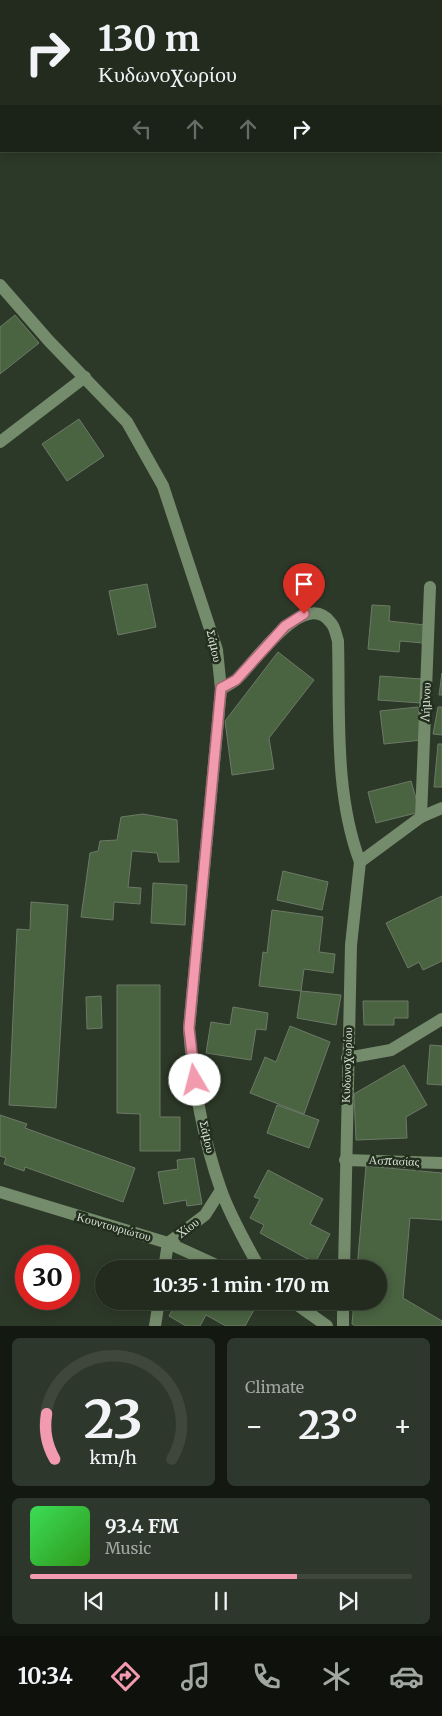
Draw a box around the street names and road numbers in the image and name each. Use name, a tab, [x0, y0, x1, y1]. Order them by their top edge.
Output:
street label: Σάμου	[203, 628, 225, 664]
street label: Λήμνου	[417, 682, 434, 723]
street label: Κυδωνοχωρίου	[338, 1027, 355, 1103]
street label: Σάμου	[196, 1119, 218, 1155]
street label: Ασπασίας	[368, 1152, 420, 1169]
street label: Κουντουριώτου	[75, 1209, 153, 1244]
street label: Χίου	[174, 1214, 202, 1241]

